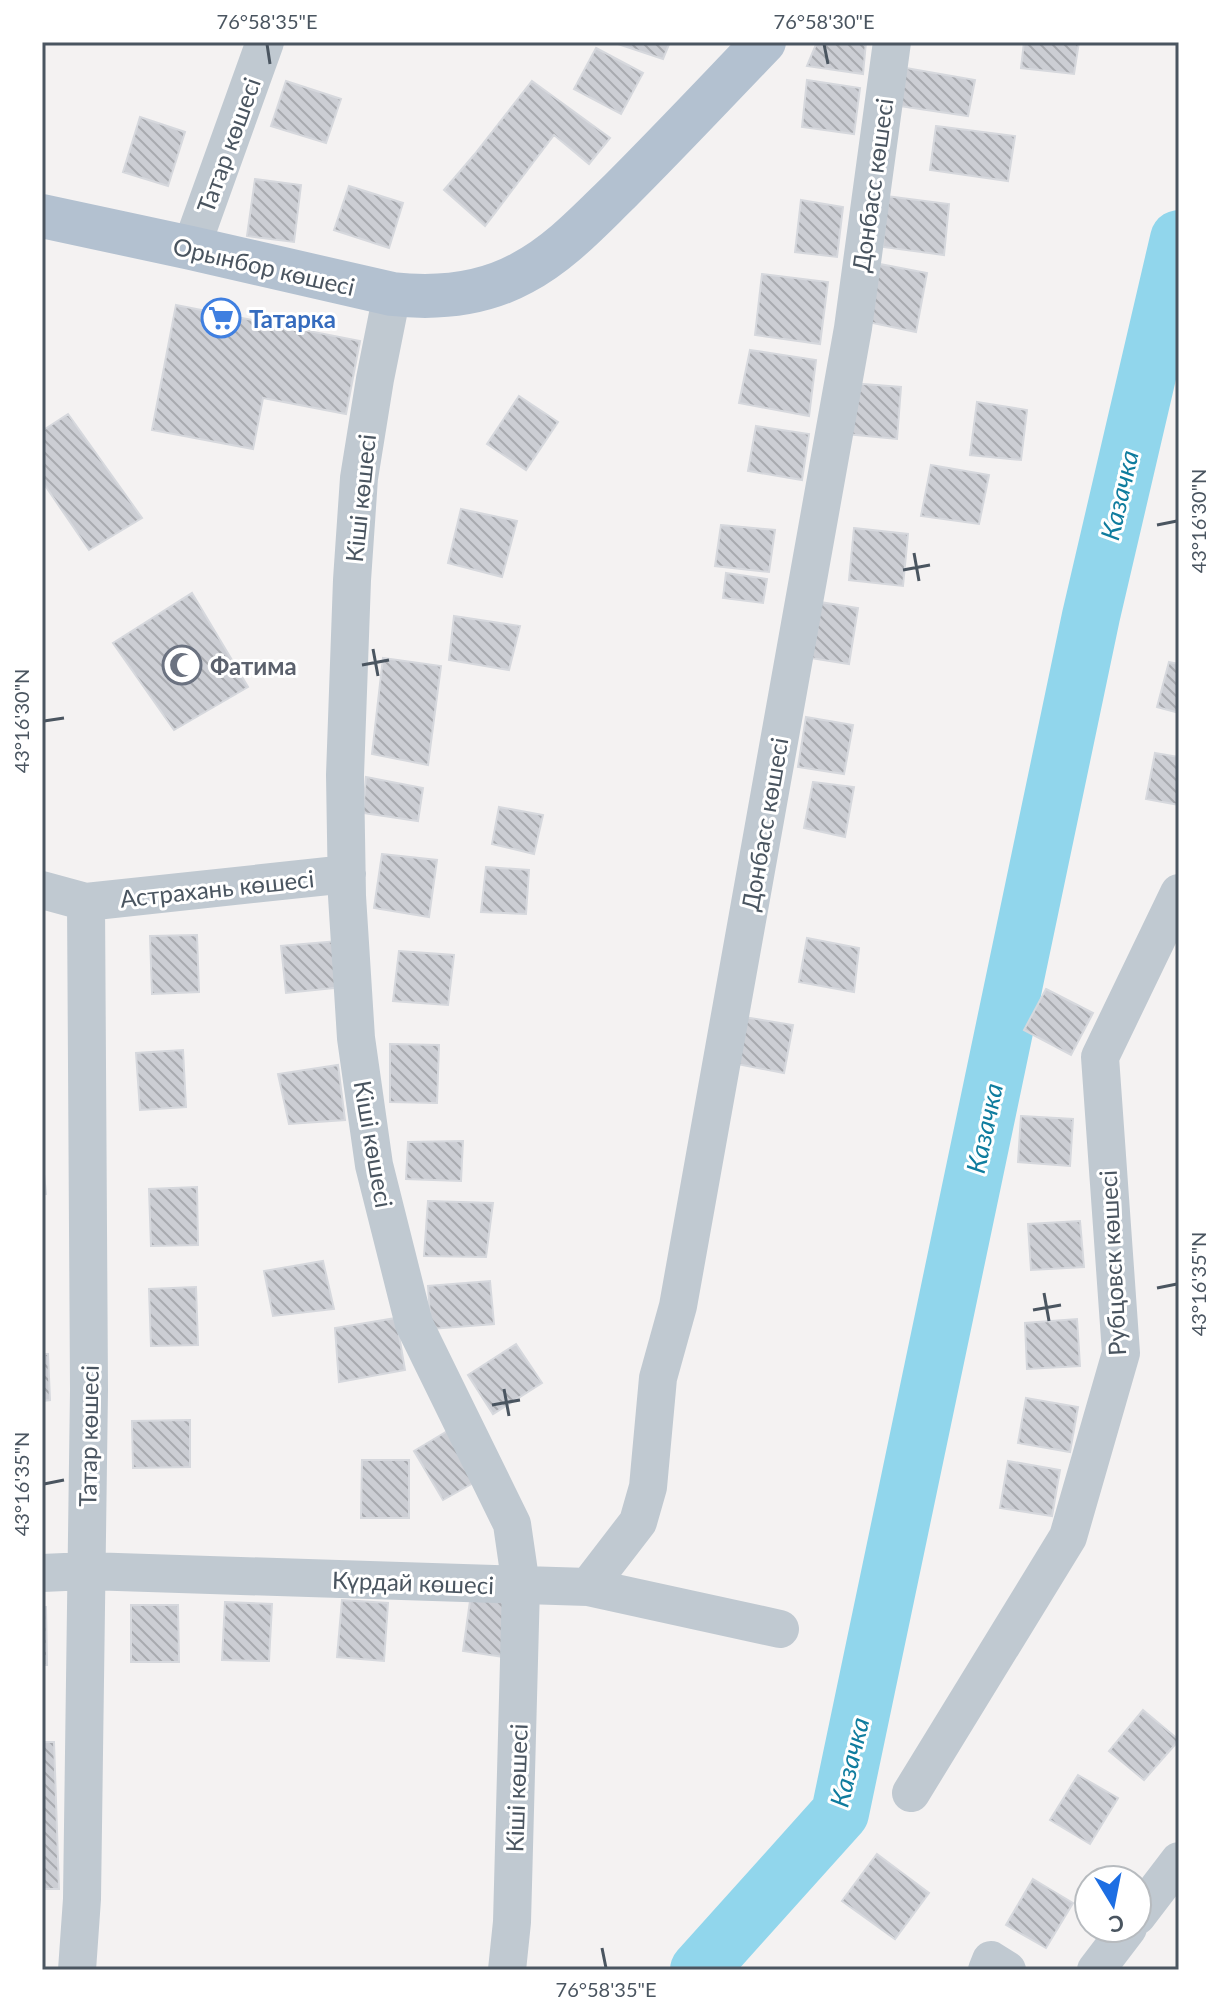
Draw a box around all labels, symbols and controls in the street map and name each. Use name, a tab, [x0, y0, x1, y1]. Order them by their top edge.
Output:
text: 76°58'35"E	[217, 9, 317, 33]
text: 76°58'30"E	[774, 9, 874, 33]
street label: Татар көшесі	[190, 73, 266, 217]
street label: Донбасс көшесі	[845, 96, 899, 274]
street label: Орынбор көшесі	[170, 231, 358, 301]
supermarket icon: Татарка	[200, 297, 242, 339]
place label: Татарка	[249, 304, 336, 333]
street label: Кіші көшесі	[339, 433, 381, 563]
water label: Казачка	[1093, 447, 1145, 543]
text: 43°16'30"N	[1186, 469, 1210, 573]
mosque icon: Фатима	[161, 644, 203, 686]
place label: Фатима	[210, 651, 297, 680]
text: 43°16'30"N	[9, 669, 33, 773]
street label: Донбасс көшесі	[735, 735, 793, 913]
street label: Астрахань көшесі	[118, 863, 316, 913]
street label: Кіші көшесі	[349, 1078, 399, 1210]
water label: Казачка	[959, 1080, 1009, 1176]
street label: Рубцовск көшесі	[1093, 1169, 1131, 1357]
text: 43°16'35"N	[1186, 1232, 1210, 1336]
street label: Татар көшесі	[72, 1365, 104, 1507]
text: 43°16'35"N	[9, 1432, 33, 1536]
street label: Күрдай көшесі	[332, 1565, 494, 1599]
water label: Казачка	[822, 1714, 876, 1810]
street label: Кіші көшесі	[499, 1723, 533, 1853]
north arrow	[1073, 1864, 1153, 1944]
text: С	[1107, 1910, 1126, 1939]
text: 76°58'35"E	[556, 1977, 656, 2001]

